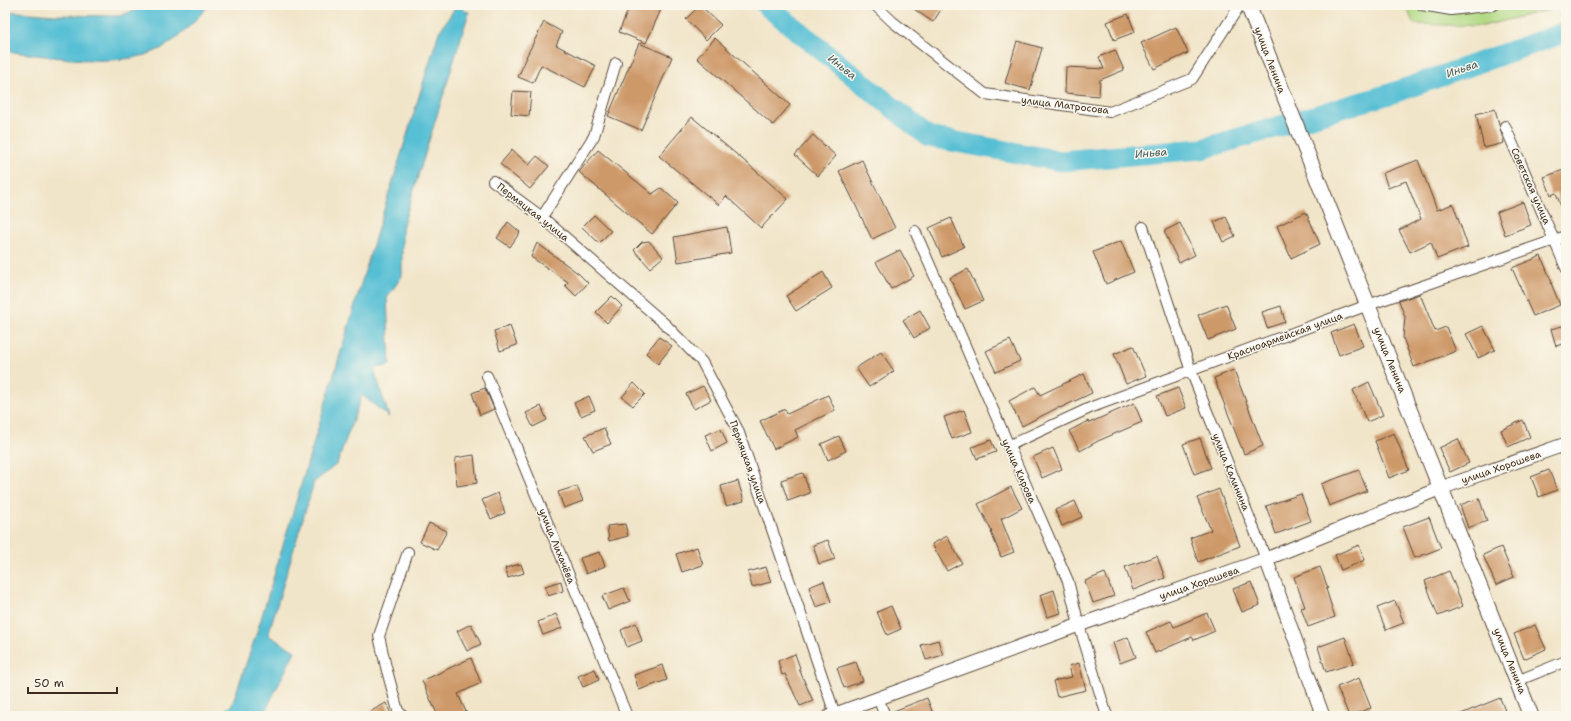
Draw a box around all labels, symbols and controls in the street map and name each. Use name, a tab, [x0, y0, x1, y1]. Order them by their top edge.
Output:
street label: улица Ленина	[1251, 25, 1289, 96]
water label: Иньва	[825, 51, 860, 83]
water label: Иньва	[1444, 57, 1480, 81]
street label: улица Матросова	[1020, 93, 1110, 117]
water label: Иньва	[1134, 144, 1168, 162]
street label: Советская улица	[1508, 146, 1554, 227]
street label: Пермяцкая улица	[494, 180, 572, 245]
street label: Красноармейская улица	[1226, 309, 1345, 363]
street label: улица Ленина	[1371, 325, 1409, 396]
street label: Пермяцкая улица	[727, 419, 769, 506]
street label: улица Калинина	[1210, 431, 1253, 513]
street label: улица Кирова	[999, 437, 1039, 506]
street label: улица Хорошева	[1459, 447, 1543, 487]
street label: улица Лихачёва	[536, 506, 578, 586]
street label: улица Хорошева	[1157, 563, 1241, 603]
street label: улица Ленина	[1491, 626, 1529, 697]
scale bar	[28, 669, 117, 695]
text: 50 m	[34, 675, 64, 691]

